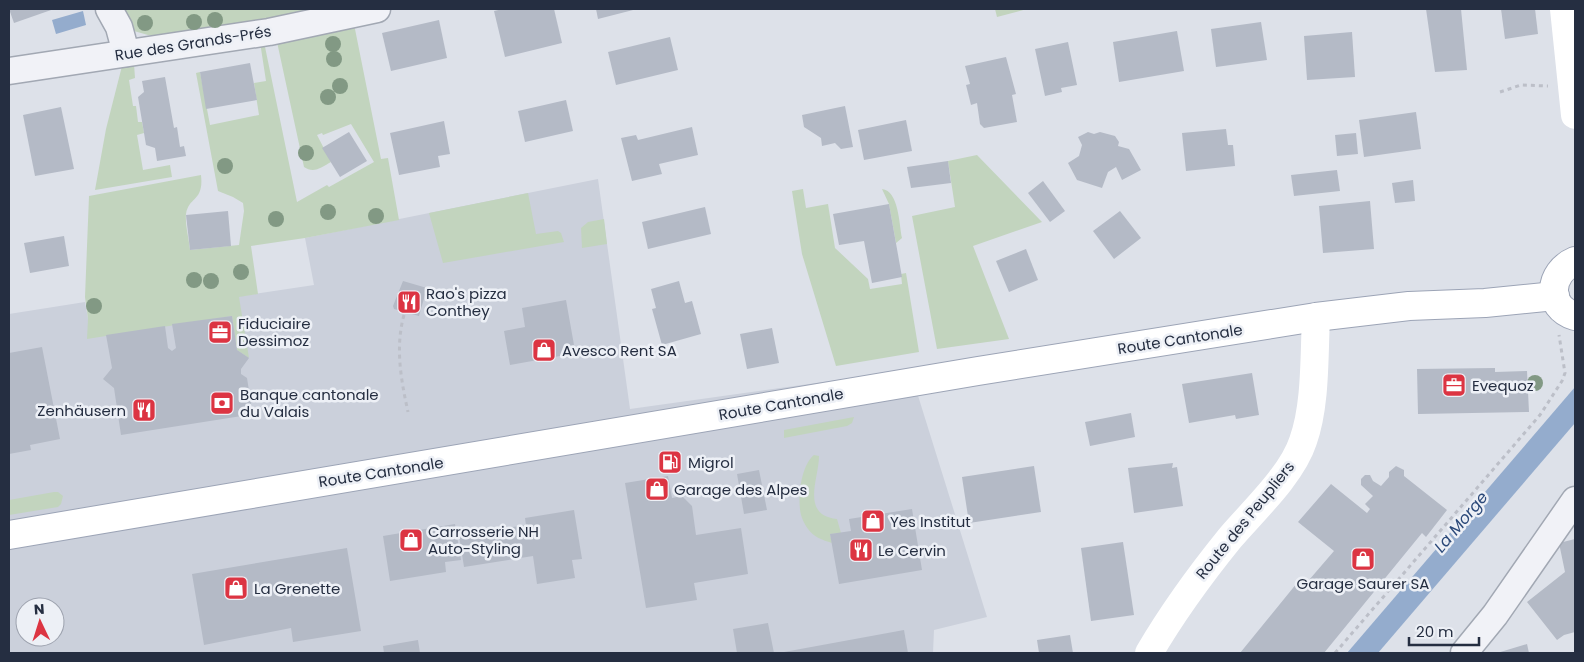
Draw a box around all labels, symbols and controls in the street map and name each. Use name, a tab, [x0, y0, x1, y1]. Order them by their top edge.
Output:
street label: Rue des Grands-Prés	[113, 20, 273, 66]
place label: Rao's pizza Conthey	[426, 283, 507, 321]
restaurant icon: Rao's pizza Conthey	[396, 289, 422, 315]
place label: Fiduciaire Dessimoz	[238, 313, 311, 351]
office icon: Fiduciaire Dessimoz	[207, 319, 233, 345]
street label: Route Cantonale	[1116, 319, 1244, 359]
shop icon: Avesco Rent SA	[531, 337, 557, 363]
place label: Avesco Rent SA	[562, 340, 677, 361]
office icon: Evequoz	[1441, 372, 1467, 398]
place label: Evequoz	[1472, 375, 1534, 396]
street label: Route Cantonale	[717, 383, 845, 425]
place label: Banque cantonale du Valais	[240, 384, 379, 422]
bank icon: Banque cantonale du Valais	[209, 390, 235, 416]
restaurant icon: Zenhäusern	[131, 397, 157, 423]
place label: Zenhäusern	[37, 400, 126, 421]
fuel station icon: Migrol	[657, 449, 683, 475]
street label: Route Cantonale	[317, 452, 445, 492]
place label: Migrol	[688, 452, 734, 473]
street label: Route des Peupliers	[1191, 456, 1299, 583]
shop icon: Garage des Alpes	[644, 476, 670, 502]
place label: Garage des Alpes	[674, 479, 808, 500]
water label: La Morge	[1429, 487, 1493, 557]
shop icon: Yes Institut	[860, 508, 886, 534]
place label: Yes Institut	[890, 511, 971, 532]
place label: Carrosserie NH Auto-Styling	[428, 521, 539, 559]
shop icon: Carrosserie NH Auto-Styling	[398, 527, 424, 553]
restaurant icon: Le Cervin	[848, 537, 874, 563]
place label: Le Cervin	[878, 540, 946, 561]
shop icon: Garage Saurer SA	[1350, 546, 1376, 572]
place label: Garage Saurer SA	[1297, 573, 1429, 594]
shop icon: La Grenette	[223, 575, 249, 601]
place label: La Grenette	[254, 578, 340, 599]
north arrow	[15, 597, 65, 647]
text: N	[33, 599, 45, 619]
scale bar	[1409, 614, 1479, 646]
text: 20 m	[1416, 621, 1454, 642]

